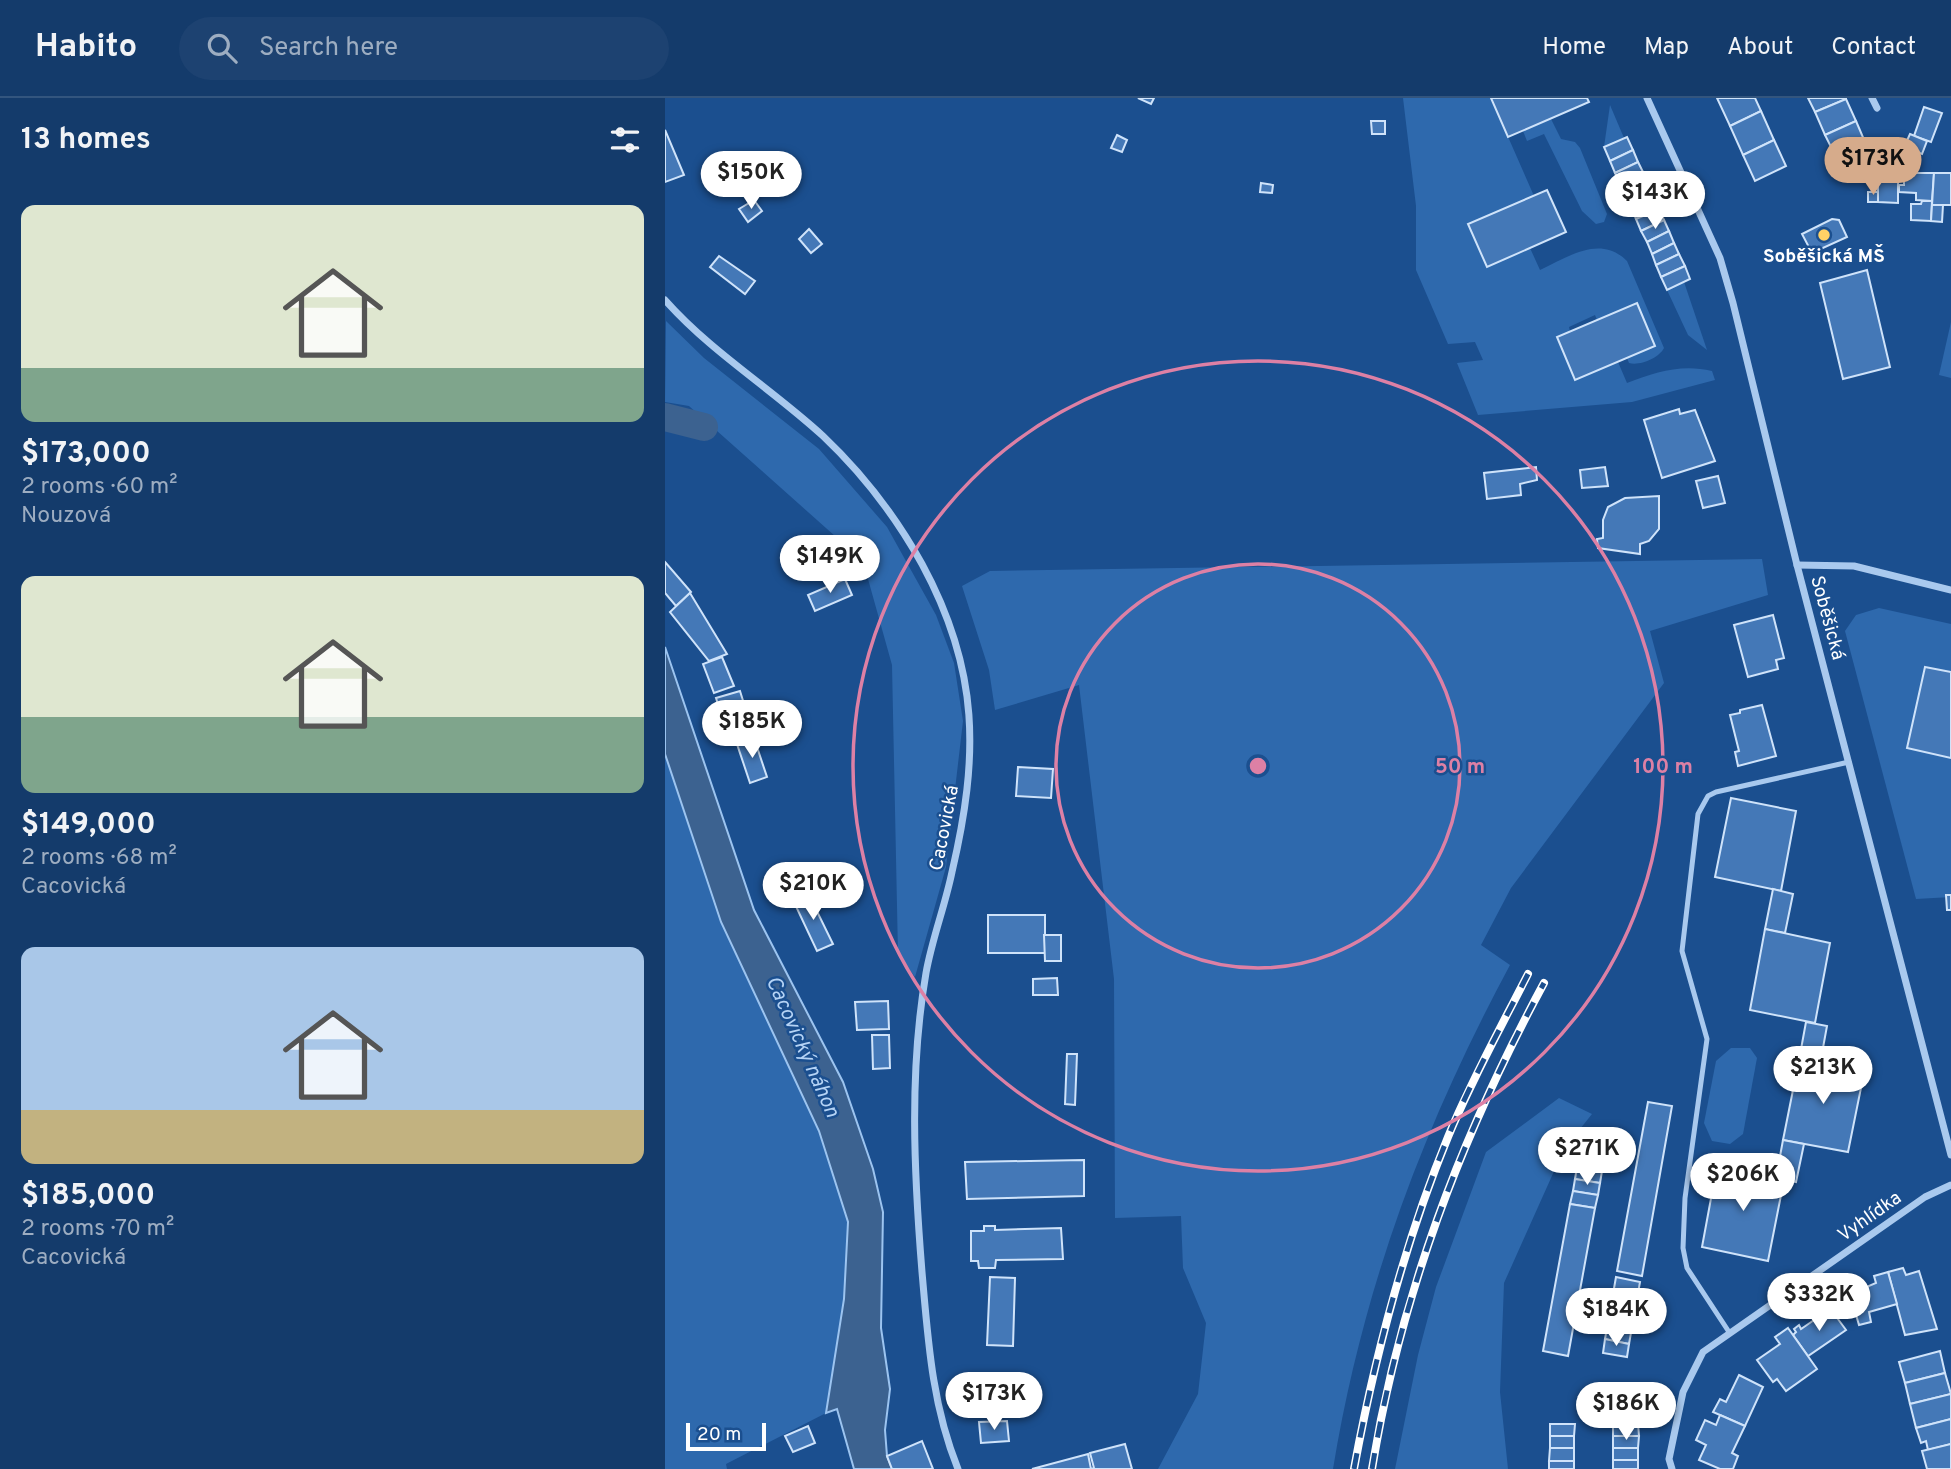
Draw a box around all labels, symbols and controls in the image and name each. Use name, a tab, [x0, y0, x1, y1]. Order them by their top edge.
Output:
search box	[179, 17, 669, 80]
text: Habito	[35, 27, 137, 69]
icon: search	[203, 29, 241, 67]
text: Search here	[259, 32, 398, 65]
text: Home	[1542, 33, 1606, 63]
text: Map	[1644, 33, 1689, 63]
text: About	[1727, 33, 1793, 63]
text: Contact	[1831, 33, 1916, 63]
icon: filters	[606, 121, 644, 159]
text: 13 homes	[21, 122, 151, 159]
pin: $173K	[1824, 138, 1922, 197]
text: $173K	[1840, 145, 1906, 174]
pin: $150K	[702, 152, 800, 211]
text: $150K	[717, 159, 785, 188]
pin: $143K	[1606, 172, 1704, 231]
text: $143K	[1621, 179, 1689, 208]
marker: Soběšická MŠ	[1816, 227, 1832, 243]
place label: Soběšická MŠ	[1763, 244, 1885, 269]
icon: home	[270, 250, 396, 376]
text: $173,000	[21, 436, 151, 473]
text: 2 rooms · 60 m²	[21, 473, 178, 502]
text: Nouzová	[21, 502, 111, 531]
pin: $149K	[781, 536, 879, 595]
text: $149K	[796, 543, 864, 572]
street label: Soběšická	[1804, 573, 1850, 663]
icon: home	[270, 621, 396, 747]
pin: $185K	[703, 700, 801, 760]
text: $185K	[718, 708, 786, 737]
centre of rings	[1246, 754, 1270, 778]
text: 50 m	[1435, 754, 1485, 781]
text: 100 m	[1633, 754, 1693, 781]
street label: Cacovická	[925, 783, 965, 873]
text: $149,000	[21, 807, 156, 844]
text: 2 rooms · 68 m²	[21, 844, 177, 873]
pin: $210K	[764, 862, 862, 922]
text: $210K	[779, 870, 847, 899]
text: Cacovická	[21, 873, 126, 902]
water label: Cacovický náhon	[759, 972, 846, 1123]
icon: home	[270, 992, 396, 1118]
pin: $213K	[1774, 1046, 1872, 1106]
text: $213K	[1789, 1054, 1857, 1083]
pin: $271K	[1538, 1128, 1636, 1187]
text: $271K	[1554, 1135, 1620, 1164]
pin: $206K	[1694, 1154, 1792, 1213]
text: $206K	[1706, 1161, 1780, 1190]
text: $185,000	[21, 1178, 155, 1215]
street label: Vyhlídka	[1833, 1186, 1907, 1248]
text: 2 rooms · 70 m²	[21, 1215, 174, 1244]
text: Cacovická	[21, 1244, 126, 1273]
pin: $332K	[1770, 1274, 1868, 1333]
text: $332K	[1783, 1281, 1855, 1310]
pin: $184K	[1567, 1288, 1665, 1348]
text: $184K	[1582, 1296, 1650, 1325]
pin: $173K	[945, 1372, 1043, 1432]
text: $173K	[961, 1380, 1027, 1409]
pin: $186K	[1577, 1382, 1675, 1442]
text: $186K	[1592, 1390, 1660, 1419]
scale bar	[686, 1420, 767, 1452]
text: 20 m	[697, 1423, 741, 1447]

